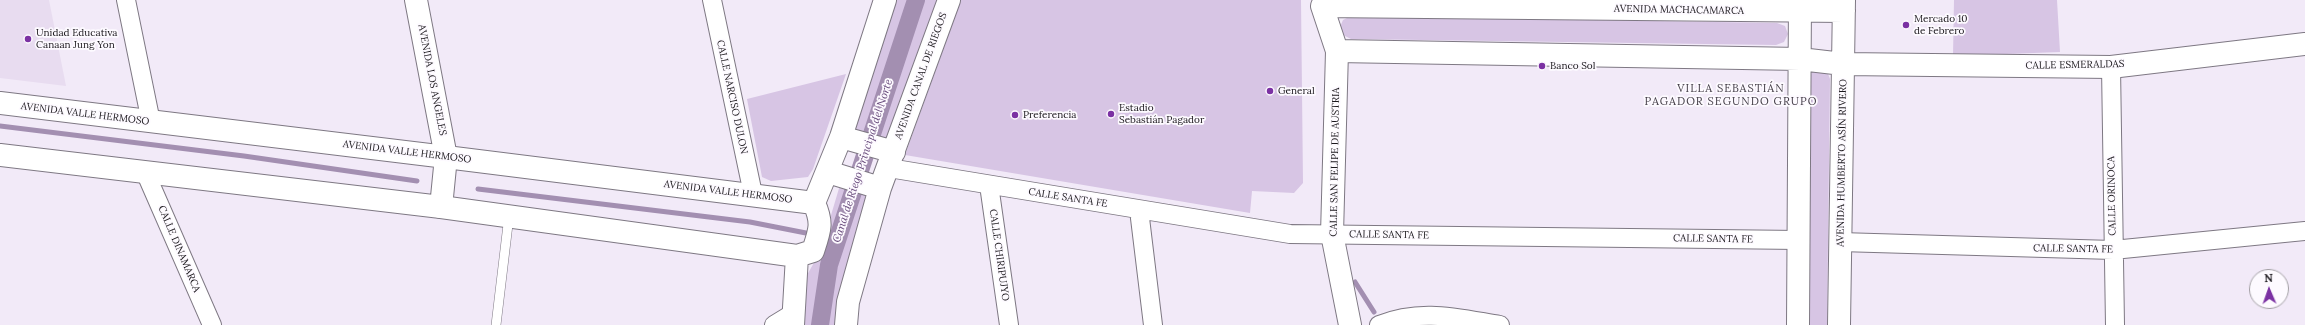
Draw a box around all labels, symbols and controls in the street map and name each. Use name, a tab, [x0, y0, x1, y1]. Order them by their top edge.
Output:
street label: AVENIDA MACHACAMARCA	[1614, 3, 1744, 17]
street label: AVENIDA CANAL DE RIEGOS	[892, 11, 950, 141]
place label: Mercado 10 de Febrero	[1914, 13, 1968, 36]
marker: Mercado 10 de Febrero	[1901, 20, 1911, 30]
street label: AVENIDA LOS ANGELES	[415, 23, 449, 137]
place label: Unidad Educativa Canaan Jung Yon	[36, 27, 117, 50]
marker: Unidad Educativa Canaan Jung Yon	[23, 34, 33, 44]
street label: CALLE NARCISO DULON	[714, 39, 750, 155]
street label: CALLE ESMERALDAS	[2025, 58, 2125, 72]
place label: Banco Sol	[1550, 60, 1595, 72]
marker: Banco Sol	[1537, 61, 1547, 71]
water label: Canal de Riego Principal del Norte	[830, 78, 896, 244]
street label: AVENIDA HUMBERTO ASÍN RIVERO	[1835, 79, 1849, 247]
district label: VILLA SEBASTIÁN PAGADOR SEGUNDO GRUPO	[1645, 82, 1817, 108]
place label: General	[1278, 85, 1315, 97]
marker: General	[1265, 86, 1275, 96]
street label: CALLE SAN FELIPE DE AUSTRIA	[1328, 87, 1342, 237]
street label: AVENIDA VALLE HERMOSO	[20, 100, 150, 128]
place label: Estadio Sebastián Pagador	[1119, 102, 1204, 126]
place label: Preferencia	[1023, 109, 1077, 121]
marker: Estadio Sebastián Pagador	[1106, 109, 1116, 119]
marker: Preferencia	[1010, 110, 1020, 120]
street label: AVENIDA VALLE HERMOSO	[342, 138, 472, 166]
street label: CALLE ORINOCA	[2105, 156, 2119, 236]
street label: AVENIDA VALLE HERMOSO	[663, 178, 793, 206]
street label: CALLE SANTA FE	[1028, 186, 1108, 210]
street label: CALLE DINAMARCA	[155, 204, 203, 294]
street label: CALLE CHIRIPUJYO	[987, 208, 1011, 302]
street label: CALLE SANTA FE	[1349, 228, 1429, 242]
street label: CALLE SANTA FE	[1673, 232, 1753, 246]
street label: CALLE SANTA FE	[2033, 242, 2113, 256]
north arrow	[2249, 269, 2289, 309]
text: N	[2264, 271, 2273, 285]

